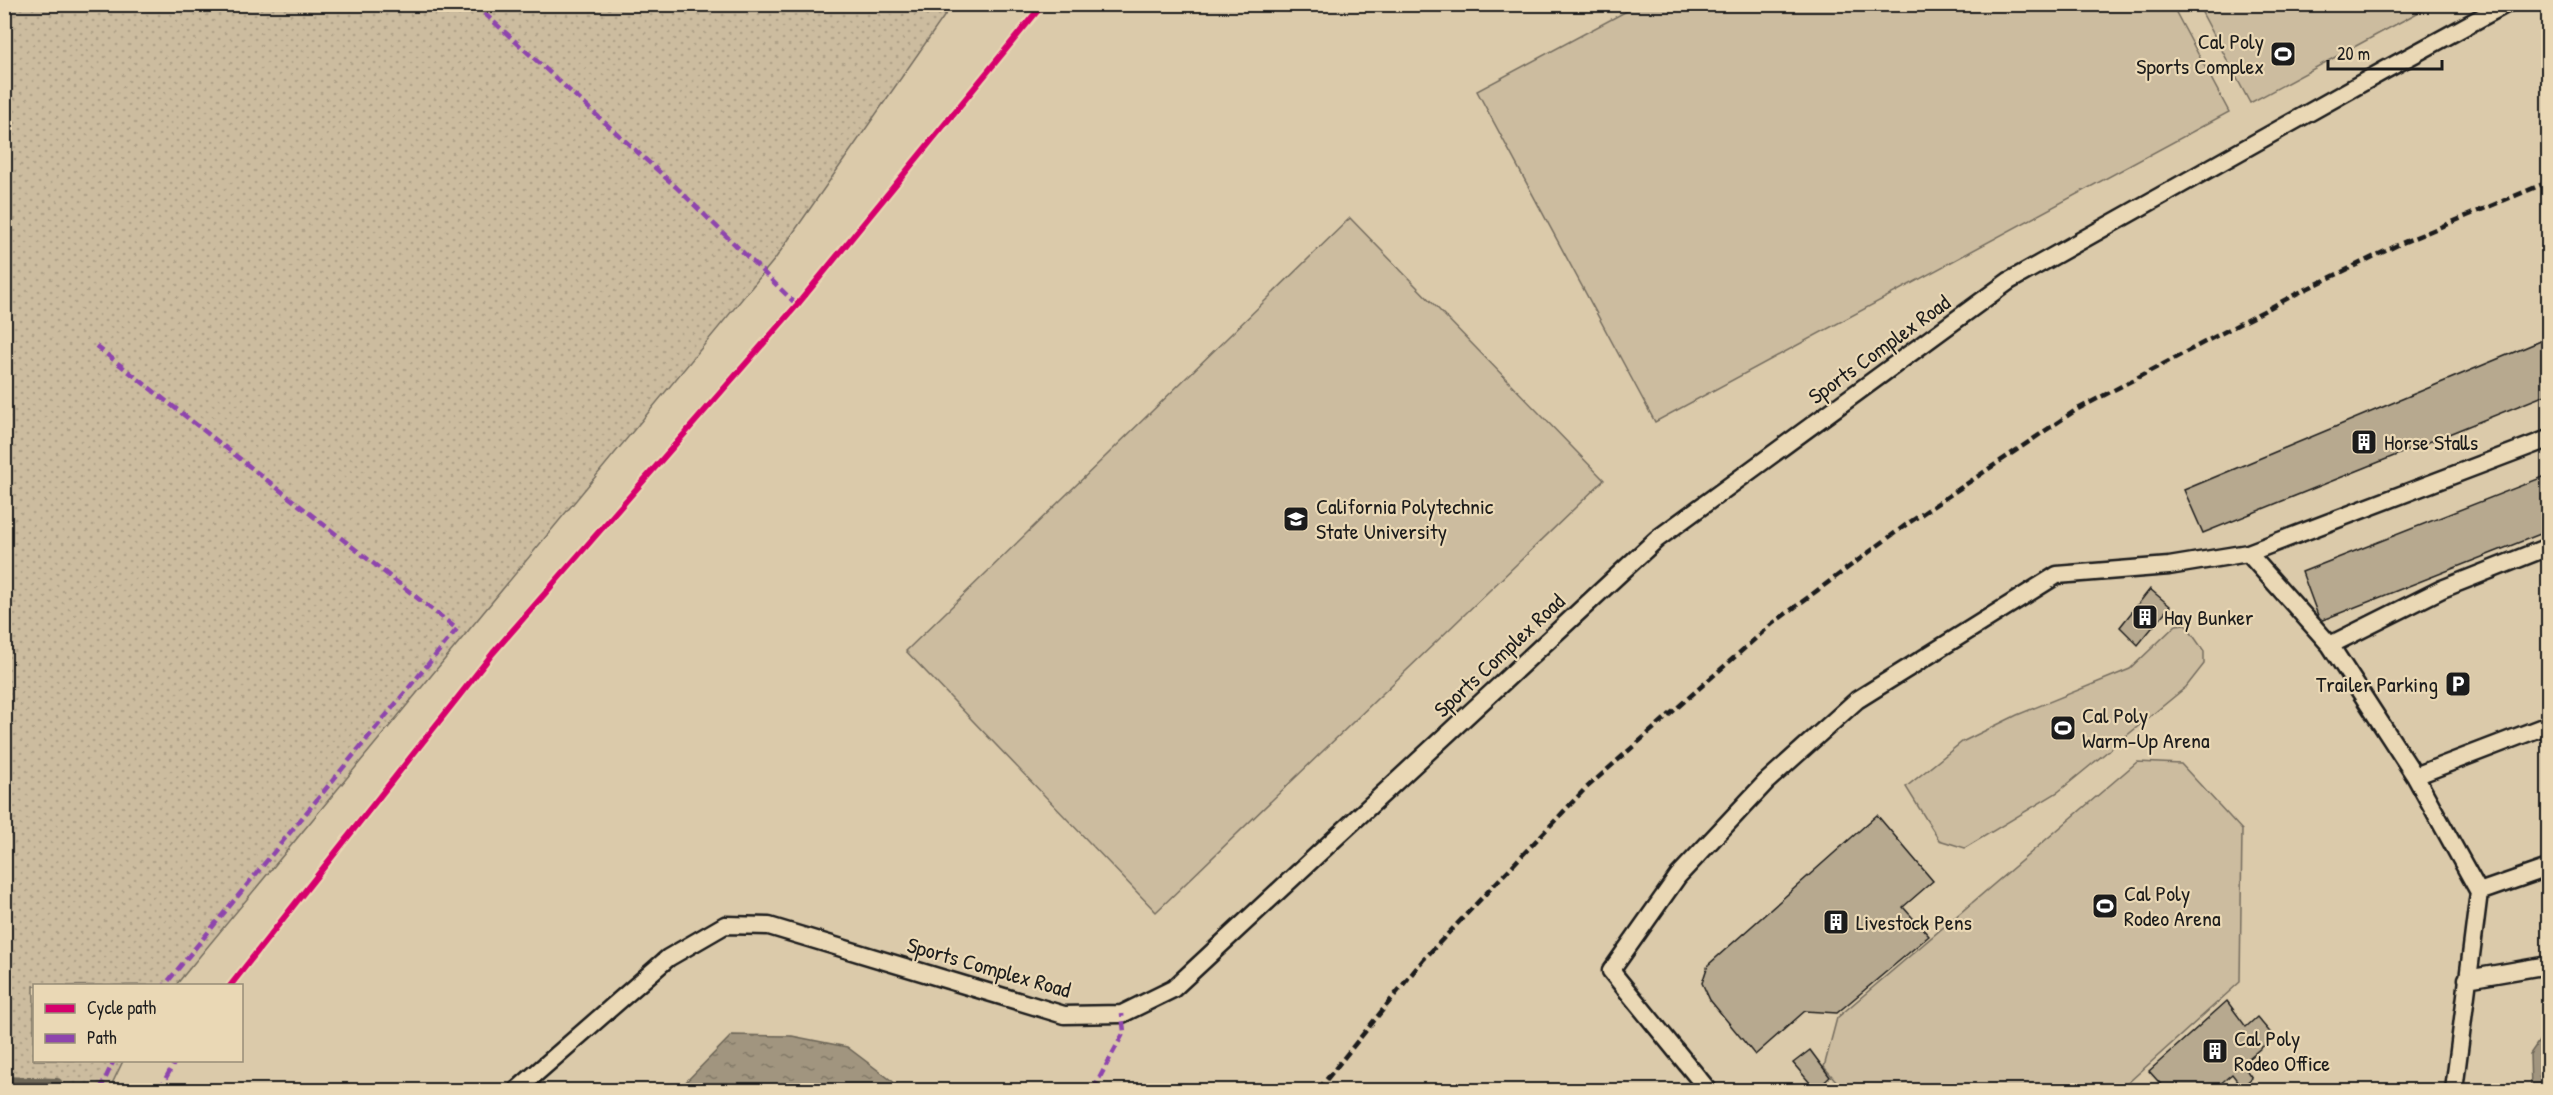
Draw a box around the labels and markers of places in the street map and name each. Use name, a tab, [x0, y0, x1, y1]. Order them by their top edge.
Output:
place label: Cal Poly Sports Complex	[2136, 26, 2264, 81]
sports icon: Cal Poly Sports Complex	[2268, 39, 2298, 69]
building icon: Horse Stalls	[2349, 427, 2379, 457]
place label: Horse Stalls	[2384, 427, 2478, 457]
place label: California Polytechnic State University	[1316, 491, 1494, 546]
school or university icon: California Polytechnic State University	[1281, 504, 1311, 534]
building icon: Hay Bunker	[2130, 602, 2160, 632]
place label: Hay Bunker	[2164, 602, 2254, 632]
place label: Trailer Parking	[2316, 669, 2438, 699]
parking icon: Trailer Parking	[2443, 669, 2473, 699]
place label: Cal Poly Warm-Up Arena	[2082, 700, 2210, 755]
sports icon: Cal Poly Warm-Up Arena	[2048, 713, 2078, 743]
place label: Cal Poly Rodeo Arena	[2124, 878, 2221, 933]
sports icon: Cal Poly Rodeo Arena	[2090, 891, 2120, 921]
building icon: Livestock Pens	[1821, 907, 1851, 937]
place label: Livestock Pens	[1856, 907, 1972, 937]
place label: Cal Poly Rodeo Office	[2234, 1023, 2330, 1078]
building icon: Cal Poly Rodeo Office	[2200, 1036, 2230, 1066]

